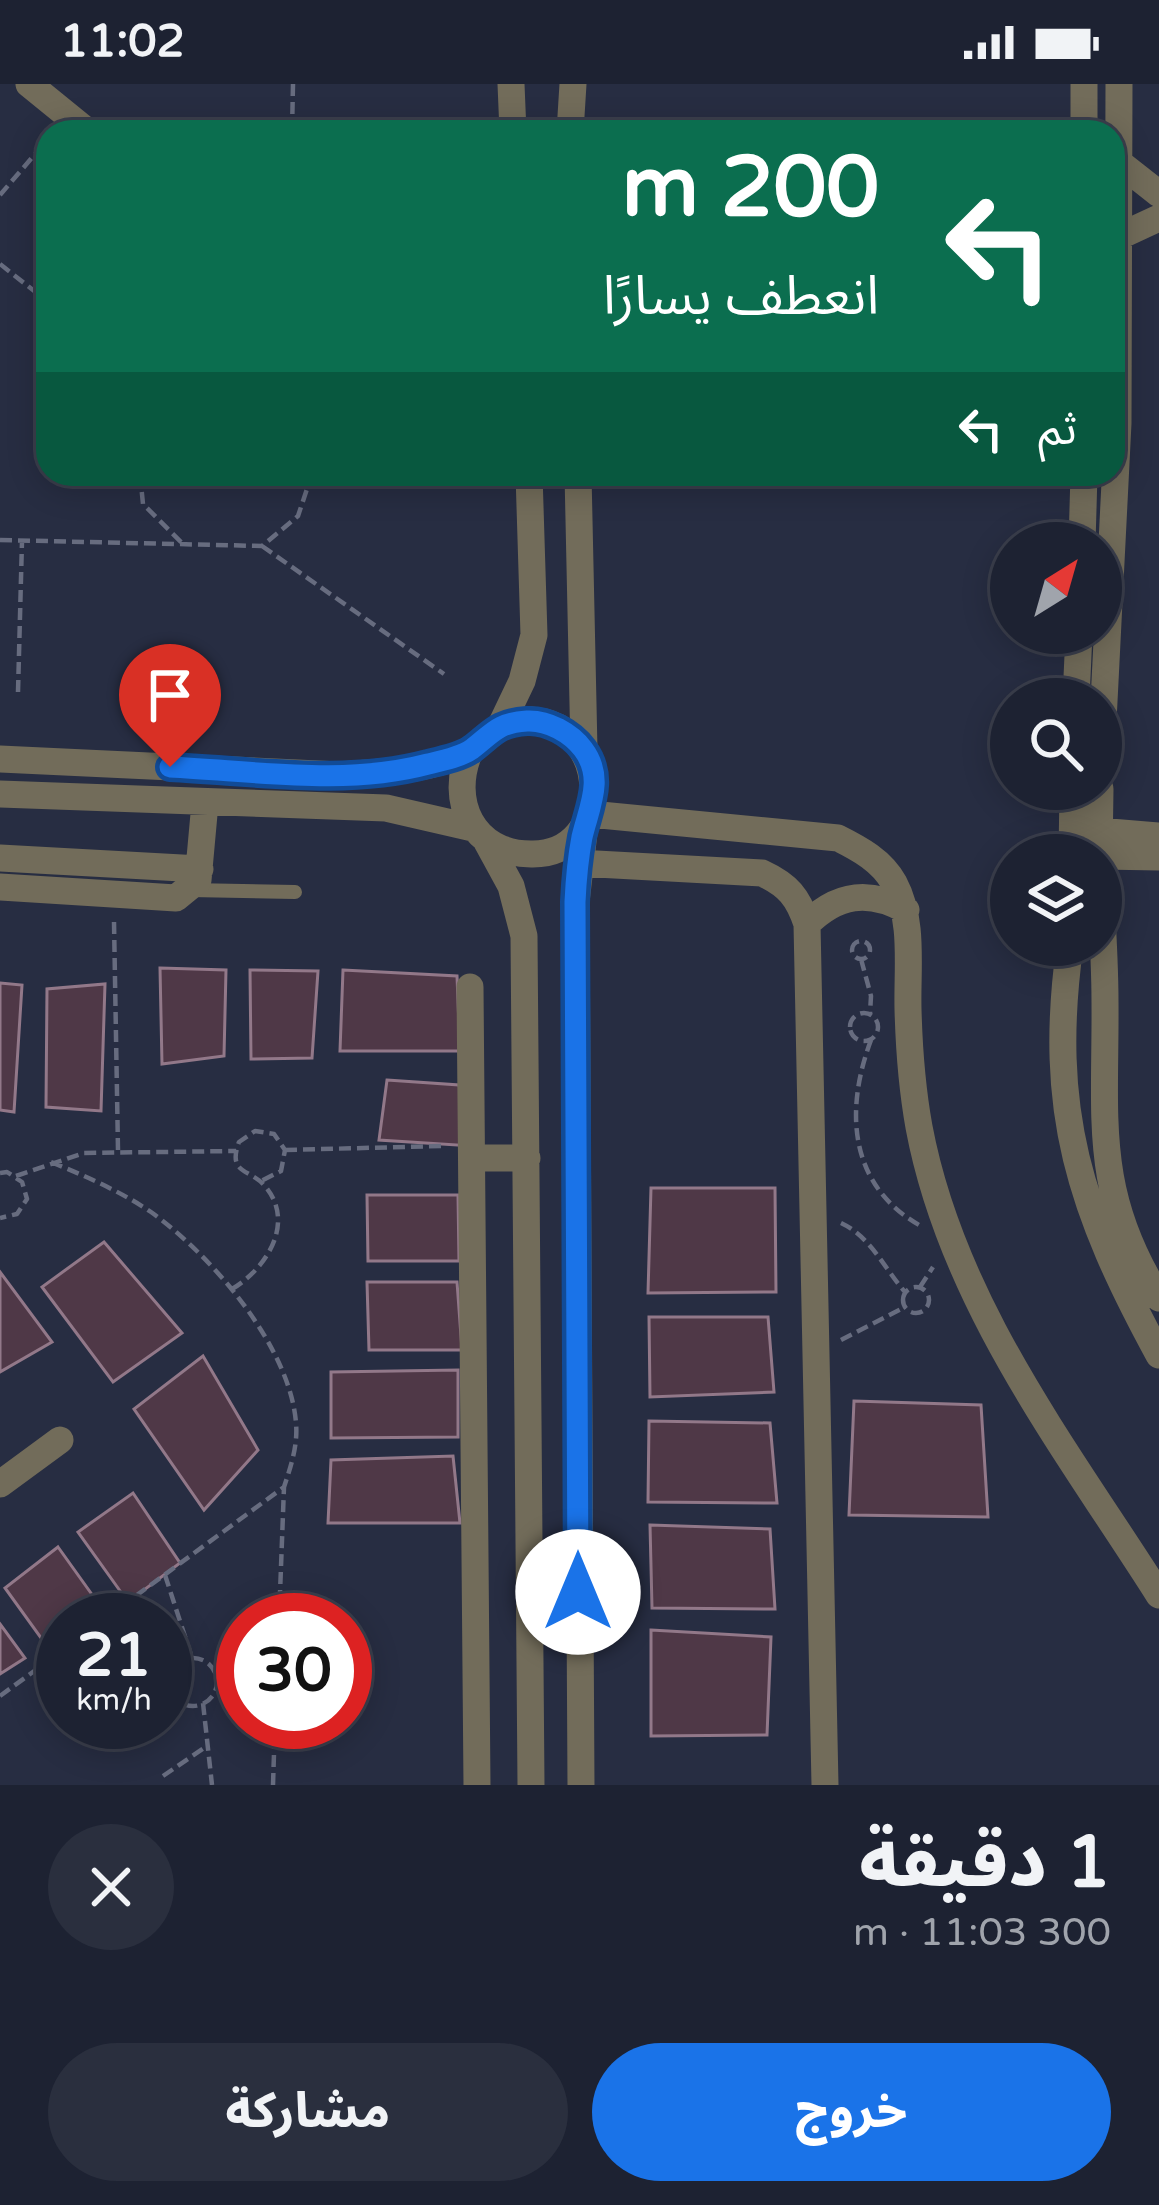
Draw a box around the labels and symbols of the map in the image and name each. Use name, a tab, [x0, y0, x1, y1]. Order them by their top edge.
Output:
north arrow	[990, 522, 1122, 654]
pin	[119, 644, 221, 767]
position arrow	[515, 1529, 641, 1655]
speed limit sign: 30	[216, 1593, 372, 1749]

